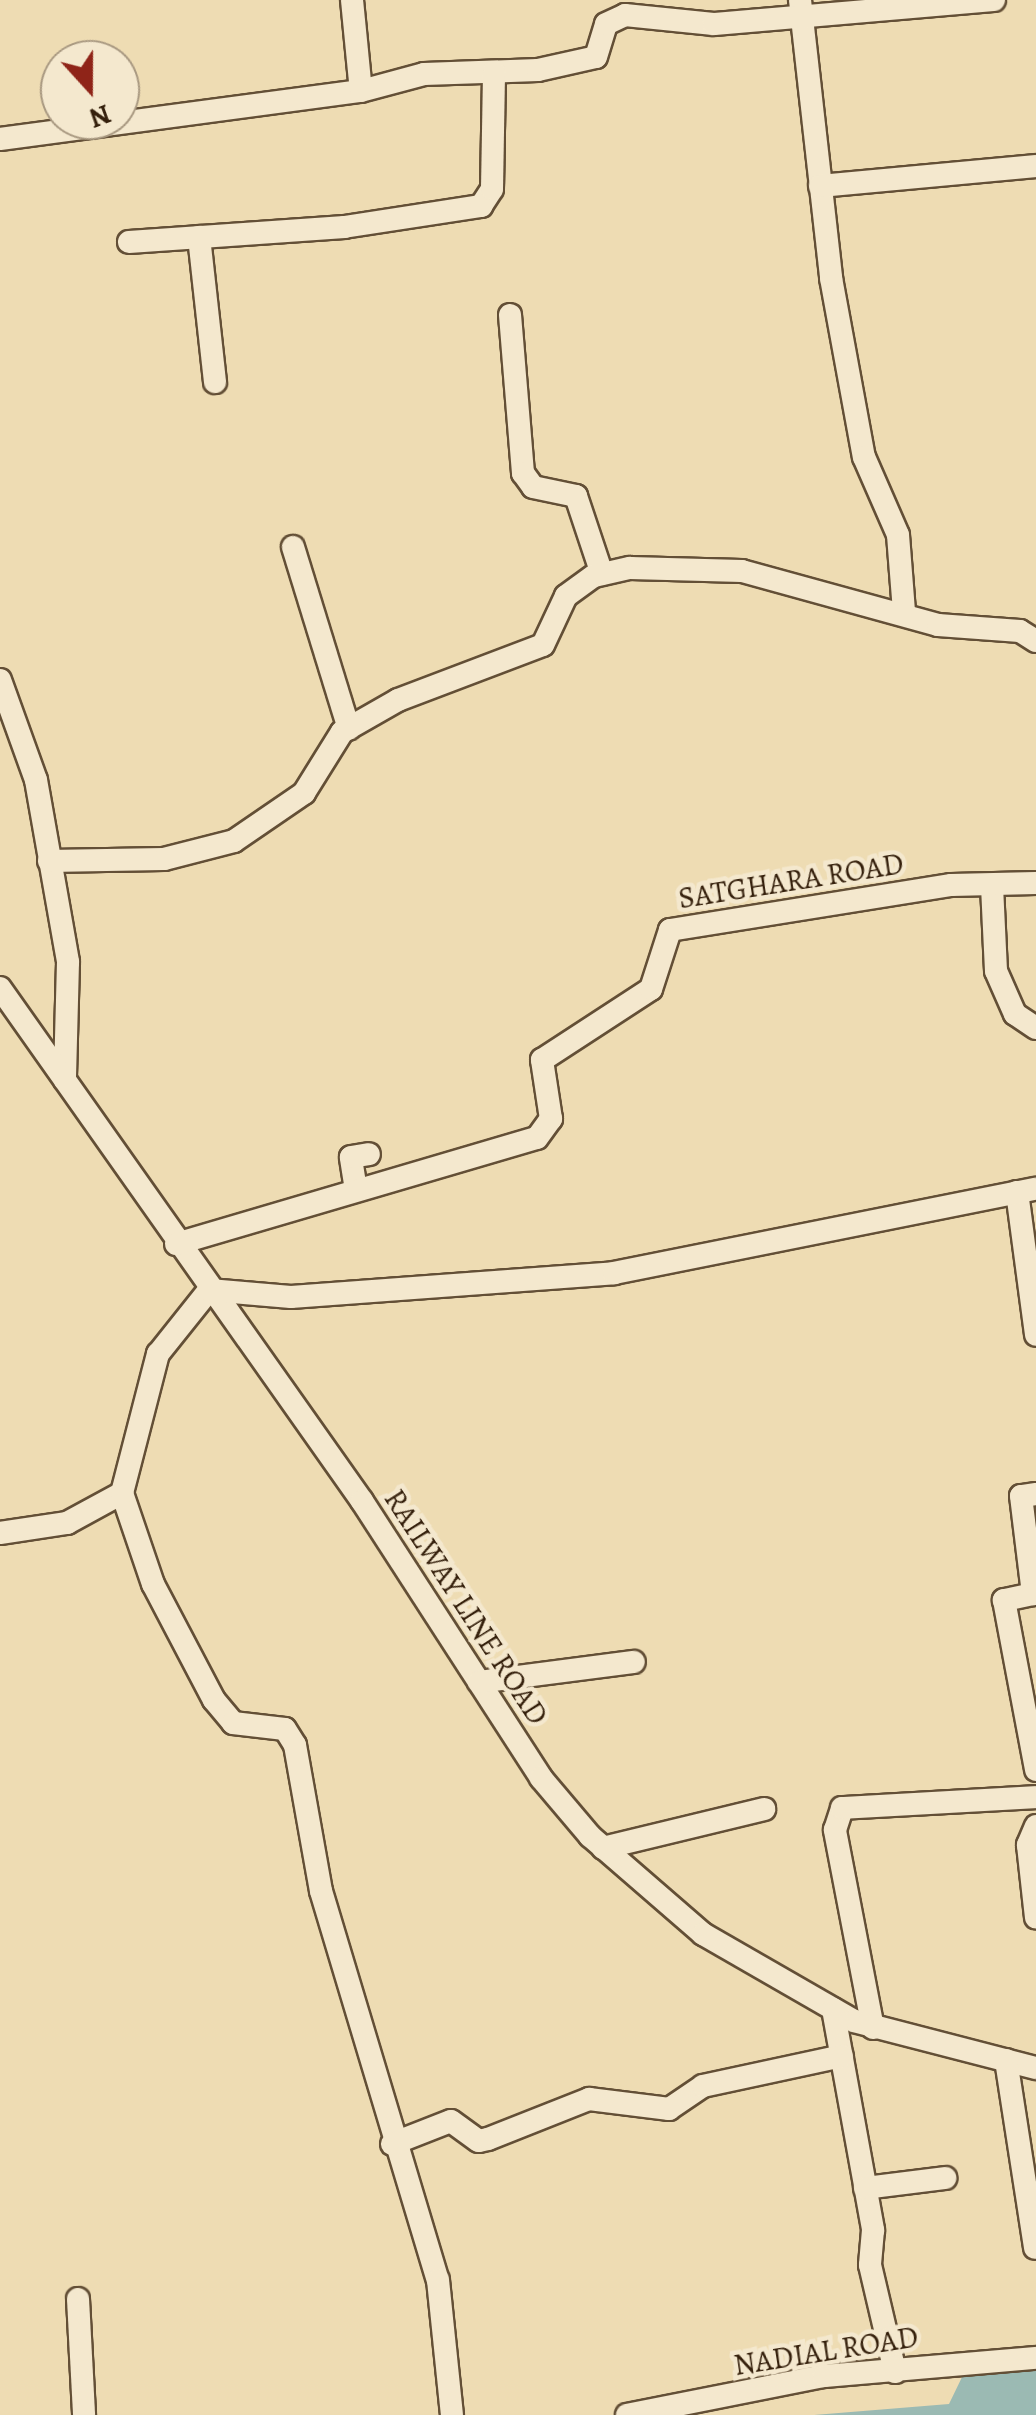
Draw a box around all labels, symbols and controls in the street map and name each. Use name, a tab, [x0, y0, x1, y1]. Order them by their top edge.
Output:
north arrow	[40, 40, 140, 140]
text: N	[84, 95, 116, 138]
street label: SATGHARA ROAD	[676, 845, 906, 917]
street label: RAILWAY LINE ROAD	[376, 1482, 556, 1732]
street label: NADIAL ROAD	[731, 2319, 921, 2383]

